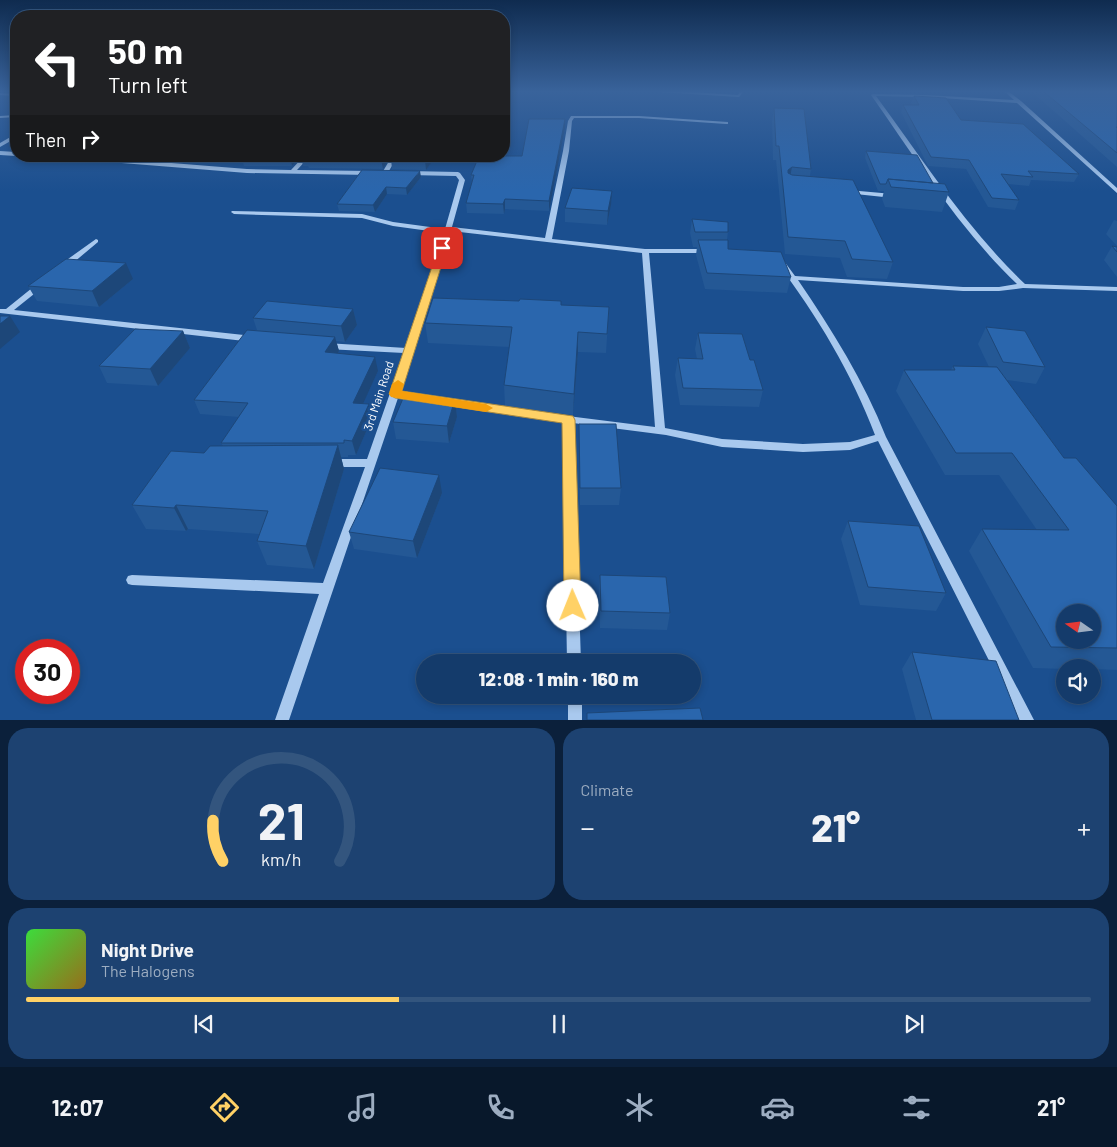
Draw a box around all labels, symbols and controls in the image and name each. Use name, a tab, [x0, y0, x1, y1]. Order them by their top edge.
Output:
text: 50 m	[108, 29, 183, 71]
icon: left	[25, 30, 90, 95]
text: Turn left	[108, 71, 188, 97]
icon: right	[76, 125, 104, 153]
text: Then	[25, 128, 66, 151]
pin	[421, 227, 463, 269]
icon: arrive	[428, 234, 456, 262]
street label: 3rd Main Road	[360, 359, 396, 432]
position arrow	[546, 579, 598, 631]
north arrow	[1056, 604, 1101, 649]
map controls	[1056, 604, 1101, 704]
speed limit sign: 30	[15, 639, 80, 704]
button: sound	[1056, 659, 1101, 704]
text: 12:08 · 1 min · 160 m	[479, 667, 638, 690]
text: Climate	[581, 780, 633, 799]
text: 21	[258, 788, 305, 850]
text: 21°	[811, 804, 860, 850]
text: −	[581, 810, 595, 844]
text: +	[1077, 810, 1091, 844]
text: km/h	[261, 848, 301, 870]
text: Night Drive	[101, 938, 194, 961]
text: The Halogens	[101, 961, 195, 980]
icon: previous	[190, 1010, 218, 1038]
icon: pause	[545, 1010, 573, 1038]
icon: next	[900, 1010, 928, 1038]
icon: directions	[207, 1090, 242, 1125]
icon: music	[345, 1090, 380, 1125]
icon: phone	[483, 1090, 518, 1125]
icon: climate	[622, 1090, 657, 1125]
icon: car	[760, 1090, 795, 1125]
icon: filters	[899, 1090, 934, 1125]
text: 12:07	[52, 1094, 103, 1120]
text: 21°	[1037, 1094, 1065, 1120]

